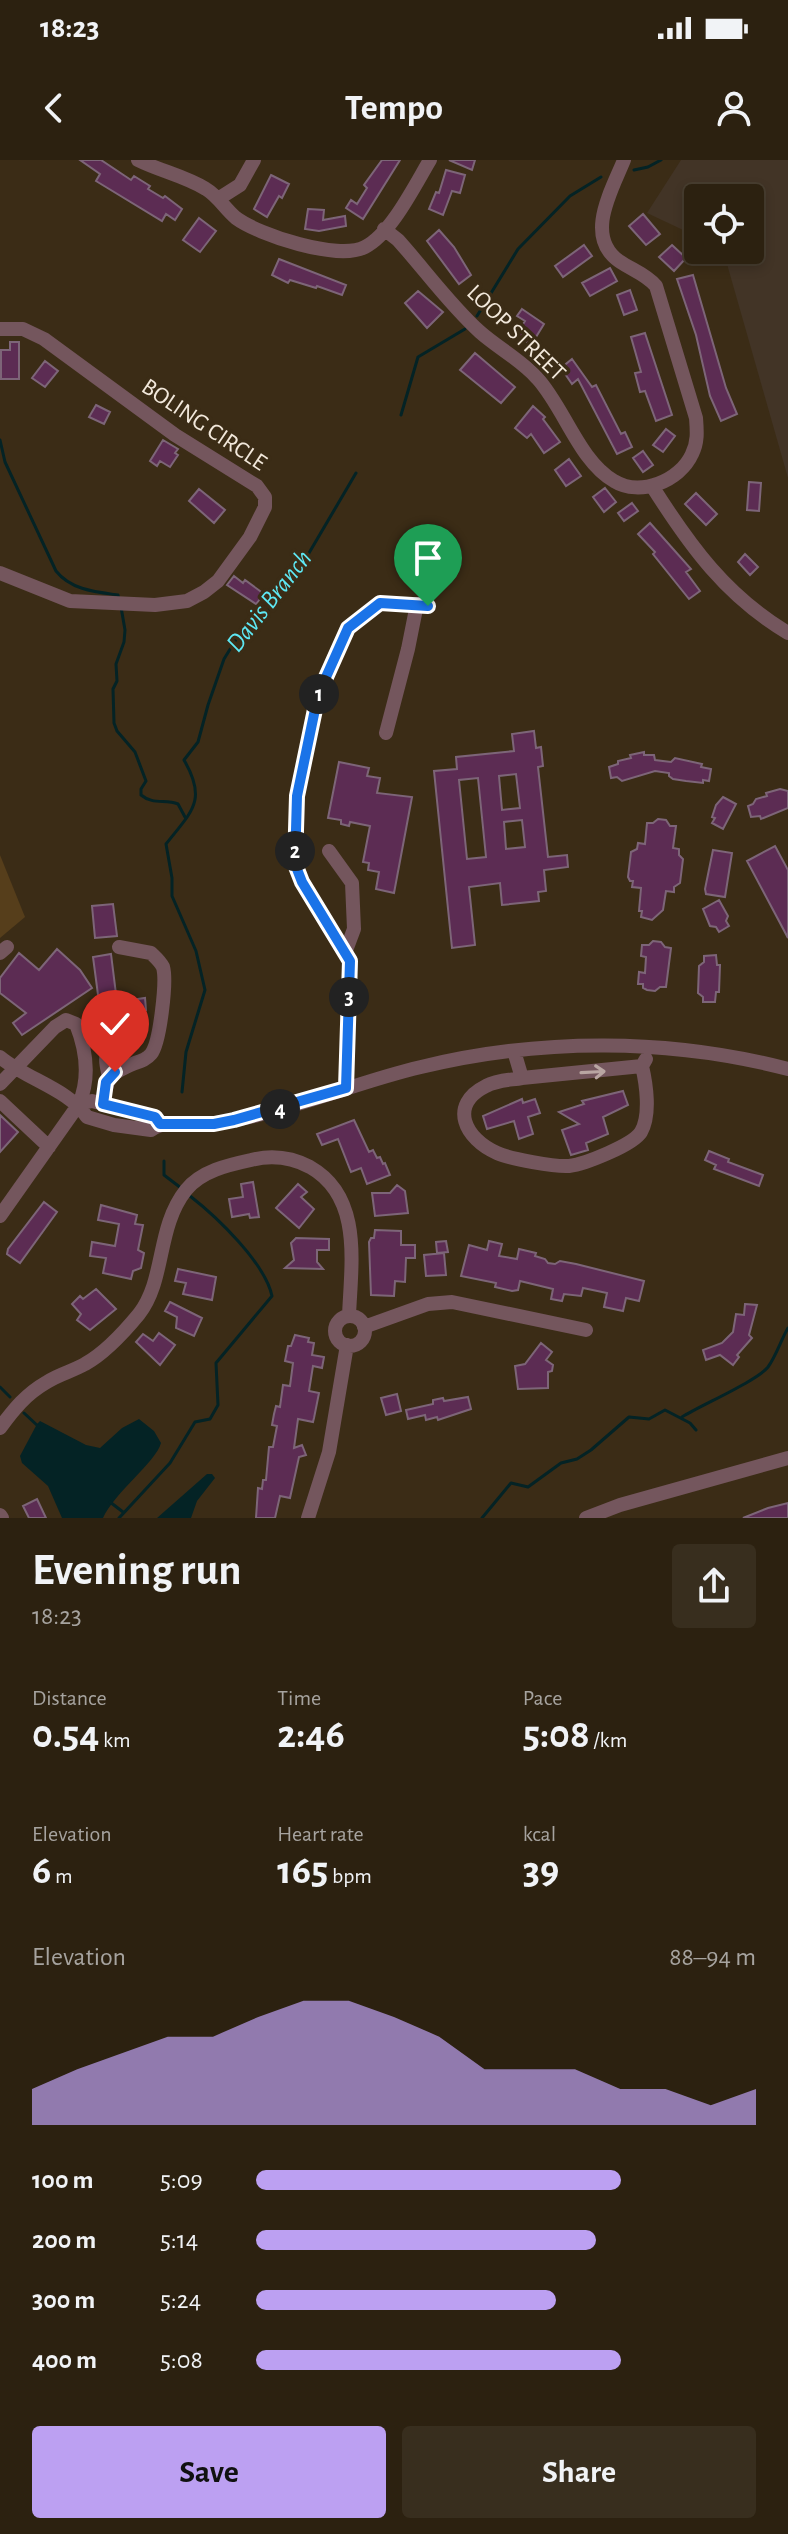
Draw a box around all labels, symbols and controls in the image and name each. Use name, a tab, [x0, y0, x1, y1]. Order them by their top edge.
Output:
text: 18:23	[40, 13, 100, 43]
icon: back	[32, 86, 76, 130]
icon: person	[712, 86, 756, 130]
text: Tempo	[345, 90, 443, 126]
map controls	[684, 184, 764, 264]
button: locate	[684, 184, 764, 264]
street label: LOOP STREET	[462, 280, 570, 386]
street label: BOLING CIRCLE	[137, 375, 271, 476]
pin	[394, 524, 462, 606]
icon: arrive	[406, 536, 450, 580]
water label: Davis Branch	[221, 545, 317, 657]
pin: 1	[299, 674, 339, 714]
text: 1	[315, 683, 323, 705]
pin: 2	[275, 831, 315, 871]
text: 2	[290, 840, 300, 862]
pin: 3	[329, 977, 369, 1017]
text: 3	[344, 986, 354, 1008]
pin	[81, 990, 149, 1072]
icon: check	[93, 1002, 137, 1046]
one-way arrow	[579, 1064, 606, 1079]
pin: 4	[260, 1089, 300, 1129]
text: 4	[274, 1098, 286, 1120]
button: share	[672, 1544, 756, 1628]
text: Evening run	[32, 1549, 241, 1593]
text: 18:23	[32, 1603, 82, 1629]
text: Distance	[32, 1687, 107, 1709]
text: Time	[277, 1687, 321, 1709]
text: Pace	[523, 1687, 562, 1709]
text: 0.54	[32, 1715, 99, 1755]
text: 2:46	[277, 1715, 345, 1755]
text: 5:08	[523, 1715, 590, 1755]
text: km	[99, 1729, 131, 1751]
text: /km	[590, 1729, 627, 1751]
text: Elevation	[32, 1823, 112, 1845]
text: Heart rate	[277, 1823, 364, 1845]
text: kcal	[523, 1823, 556, 1845]
text: 6	[32, 1851, 51, 1891]
text: 165	[277, 1851, 328, 1891]
text: 39	[523, 1851, 559, 1891]
text: m	[51, 1865, 73, 1887]
text: bpm	[328, 1865, 372, 1887]
text: Elevation	[32, 1944, 126, 1970]
text: 88–94 m	[669, 1944, 756, 1970]
text: 100 m	[32, 2167, 93, 2193]
text: 5:09	[160, 2167, 203, 2193]
text: 200 m	[32, 2227, 96, 2253]
text: 5:14	[160, 2227, 198, 2253]
text: 300 m	[32, 2287, 95, 2313]
text: 5:24	[160, 2287, 201, 2313]
text: 400 m	[32, 2347, 97, 2373]
text: 5:08	[160, 2347, 203, 2373]
button: Save	[32, 2426, 386, 2518]
button: Share	[402, 2426, 756, 2518]

